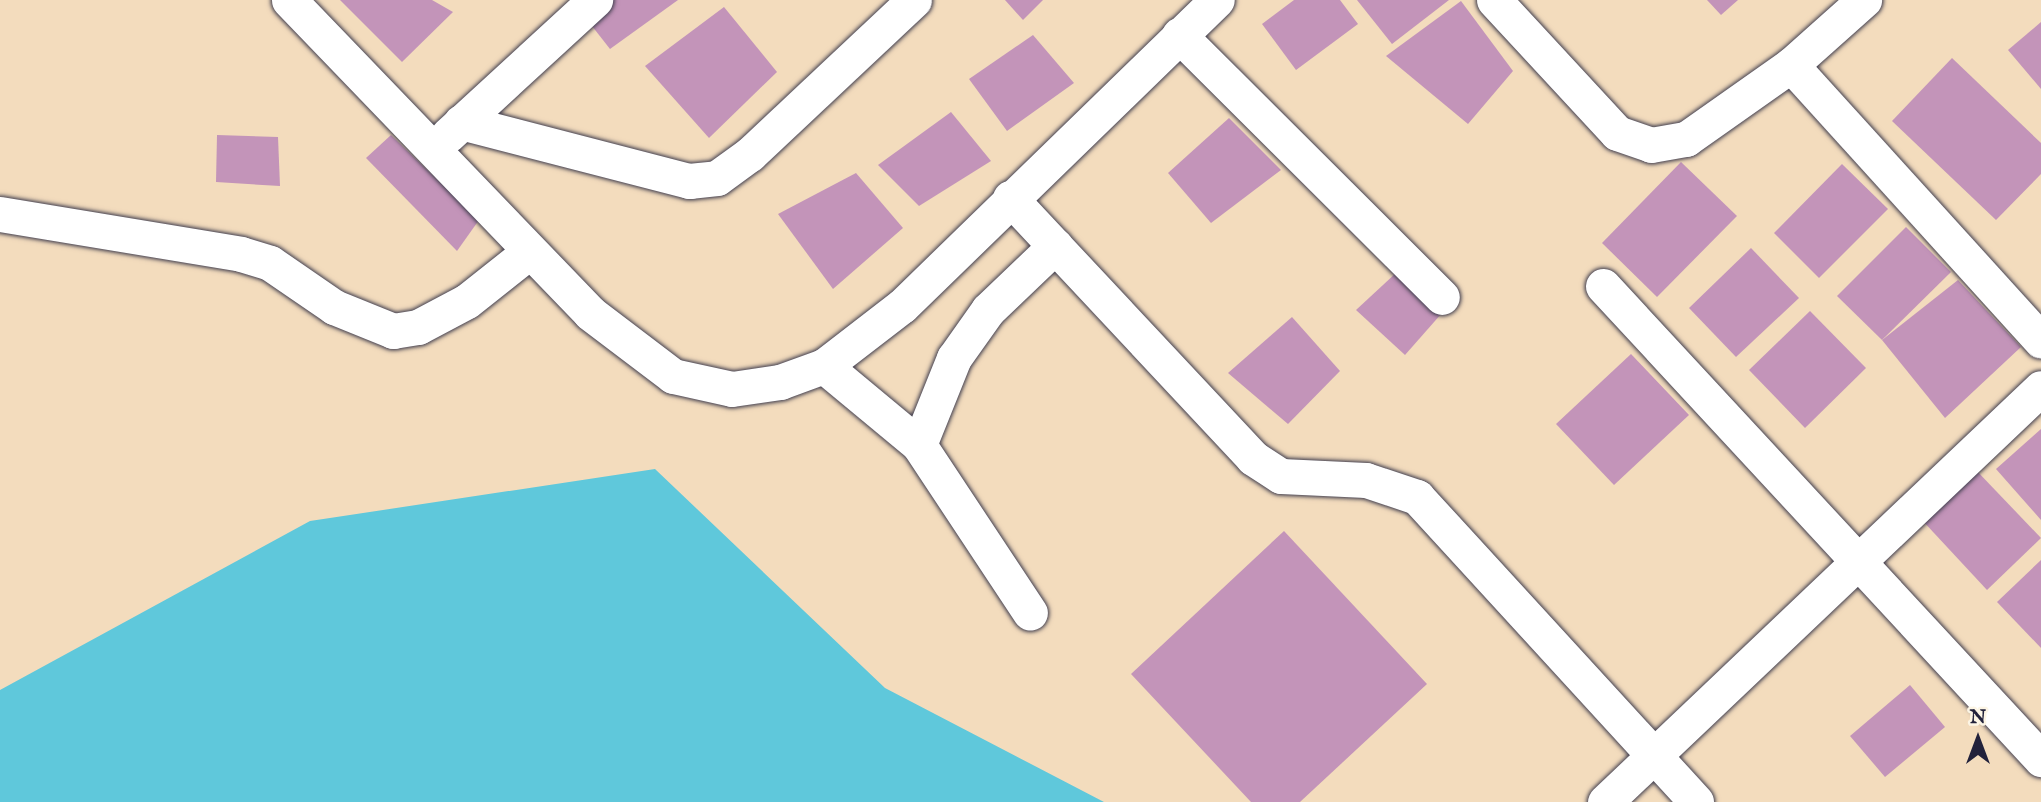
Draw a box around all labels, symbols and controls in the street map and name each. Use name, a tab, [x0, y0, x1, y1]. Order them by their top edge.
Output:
north arrow	[1943, 704, 2013, 774]
text: N	[1970, 706, 1986, 730]

